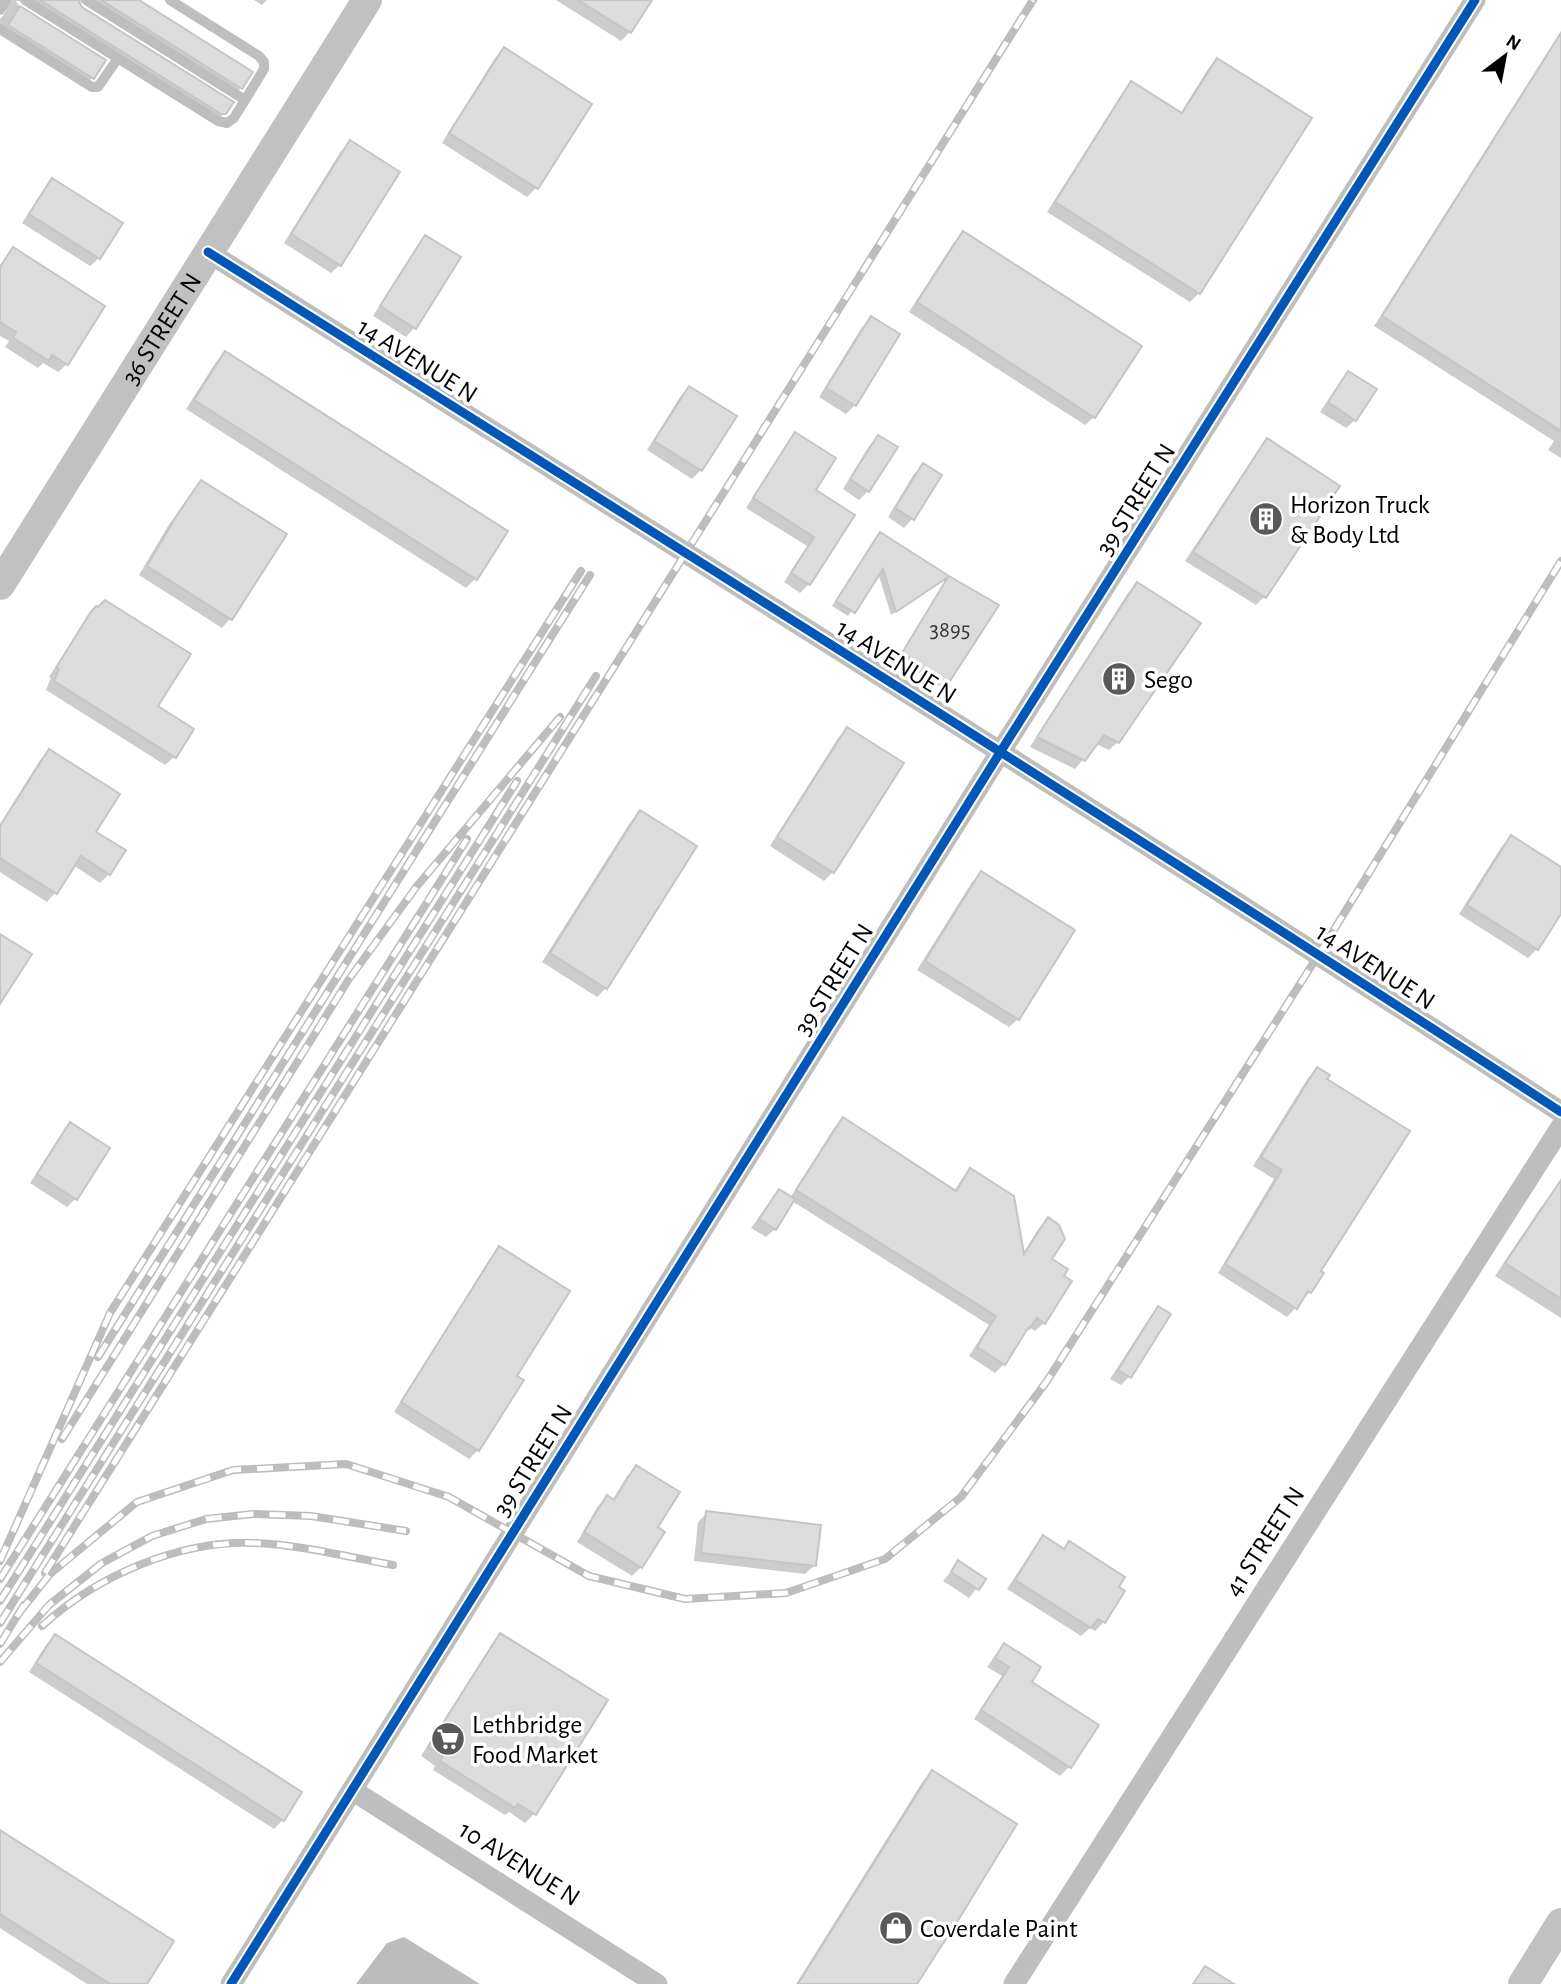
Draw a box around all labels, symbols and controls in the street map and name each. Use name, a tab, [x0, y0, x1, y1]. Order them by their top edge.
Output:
north arrow	[1470, 21, 1540, 91]
text: N	[1503, 31, 1524, 54]
street label: 36 STREET N	[117, 268, 206, 389]
street label: 14 AVENUE N	[353, 314, 482, 408]
street label: 39 STREET N	[1091, 439, 1180, 560]
place label: Horizon Truck & Body Ltd	[1290, 492, 1430, 548]
building icon: Horizon Truck & Body Ltd	[1247, 500, 1285, 538]
street label: 14 AVENUE N	[832, 615, 961, 709]
house number: 3895	[930, 619, 970, 642]
building icon: Sego	[1100, 660, 1138, 698]
place label: Sego	[1144, 667, 1193, 693]
street label: 39 STREET N	[789, 919, 878, 1040]
street label: 14 AVENUE N	[1311, 919, 1440, 1015]
street label: 39 STREET N	[488, 1400, 577, 1521]
street label: 41 STREET N	[1220, 1482, 1310, 1601]
place label: Lethbridge Food Market	[472, 1712, 598, 1768]
supermarket icon: Lethbridge Food Market	[429, 1720, 467, 1758]
street label: 10 AVENUE N	[454, 1816, 585, 1911]
shop icon: Coverdale Paint	[877, 1909, 915, 1947]
place label: Coverdale Paint	[920, 1916, 1077, 1942]

